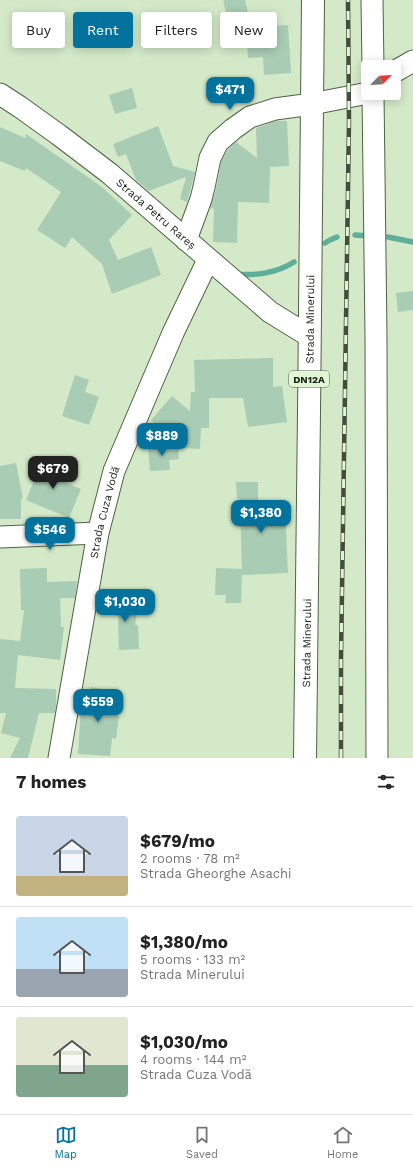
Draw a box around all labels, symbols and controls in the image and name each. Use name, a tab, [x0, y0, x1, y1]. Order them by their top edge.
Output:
chip: Buy	[12, 12, 65, 48]
chip: Rent	[73, 12, 133, 48]
chip: Filters	[141, 12, 212, 48]
chip: New	[220, 12, 277, 48]
north arrow	[361, 60, 401, 100]
map controls	[361, 60, 401, 100]
pin: $471	[206, 77, 254, 111]
text: $471	[215, 82, 245, 97]
street label: Strada Petru Rareș	[113, 176, 199, 252]
street label: Strada Minerului	[304, 275, 317, 364]
road number: DN12A	[289, 371, 329, 387]
pin: $889	[138, 423, 186, 457]
text: $889	[146, 428, 178, 443]
pin: $679	[29, 456, 77, 490]
text: $679	[37, 461, 69, 476]
street label: Strada Cuza Vodă	[88, 464, 122, 560]
pin: $1,380	[228, 500, 294, 534]
text: $1,380	[240, 505, 282, 520]
pin: $546	[26, 517, 74, 551]
text: $546	[34, 522, 66, 537]
pin: $1,030	[92, 589, 158, 623]
text: $1,030	[104, 594, 146, 609]
street label: Strada Minerului	[300, 598, 314, 687]
pin: $559	[74, 689, 122, 723]
text: $559	[82, 694, 114, 709]
icon: filters	[375, 771, 397, 793]
text: 7 homes	[16, 772, 86, 792]
text: $679/mo	[140, 831, 215, 851]
icon: home	[48, 832, 96, 880]
text: 2 rooms · 78 m²	[140, 851, 240, 866]
text: Strada Gheorghe Asachi	[140, 866, 292, 881]
text: $1,380/mo	[140, 932, 228, 952]
icon: home	[48, 933, 96, 981]
text: 5 rooms · 133 m²	[140, 952, 245, 967]
text: Strada Minerului	[140, 967, 245, 982]
text: $1,030/mo	[140, 1032, 228, 1052]
icon: home	[48, 1033, 96, 1081]
text: 4 rooms · 144 m²	[140, 1052, 246, 1067]
text: Strada Cuza Vodă	[140, 1067, 252, 1082]
tab: Map	[55, 1124, 77, 1161]
tab: Saved	[186, 1124, 218, 1161]
tab: Home	[327, 1124, 358, 1161]

